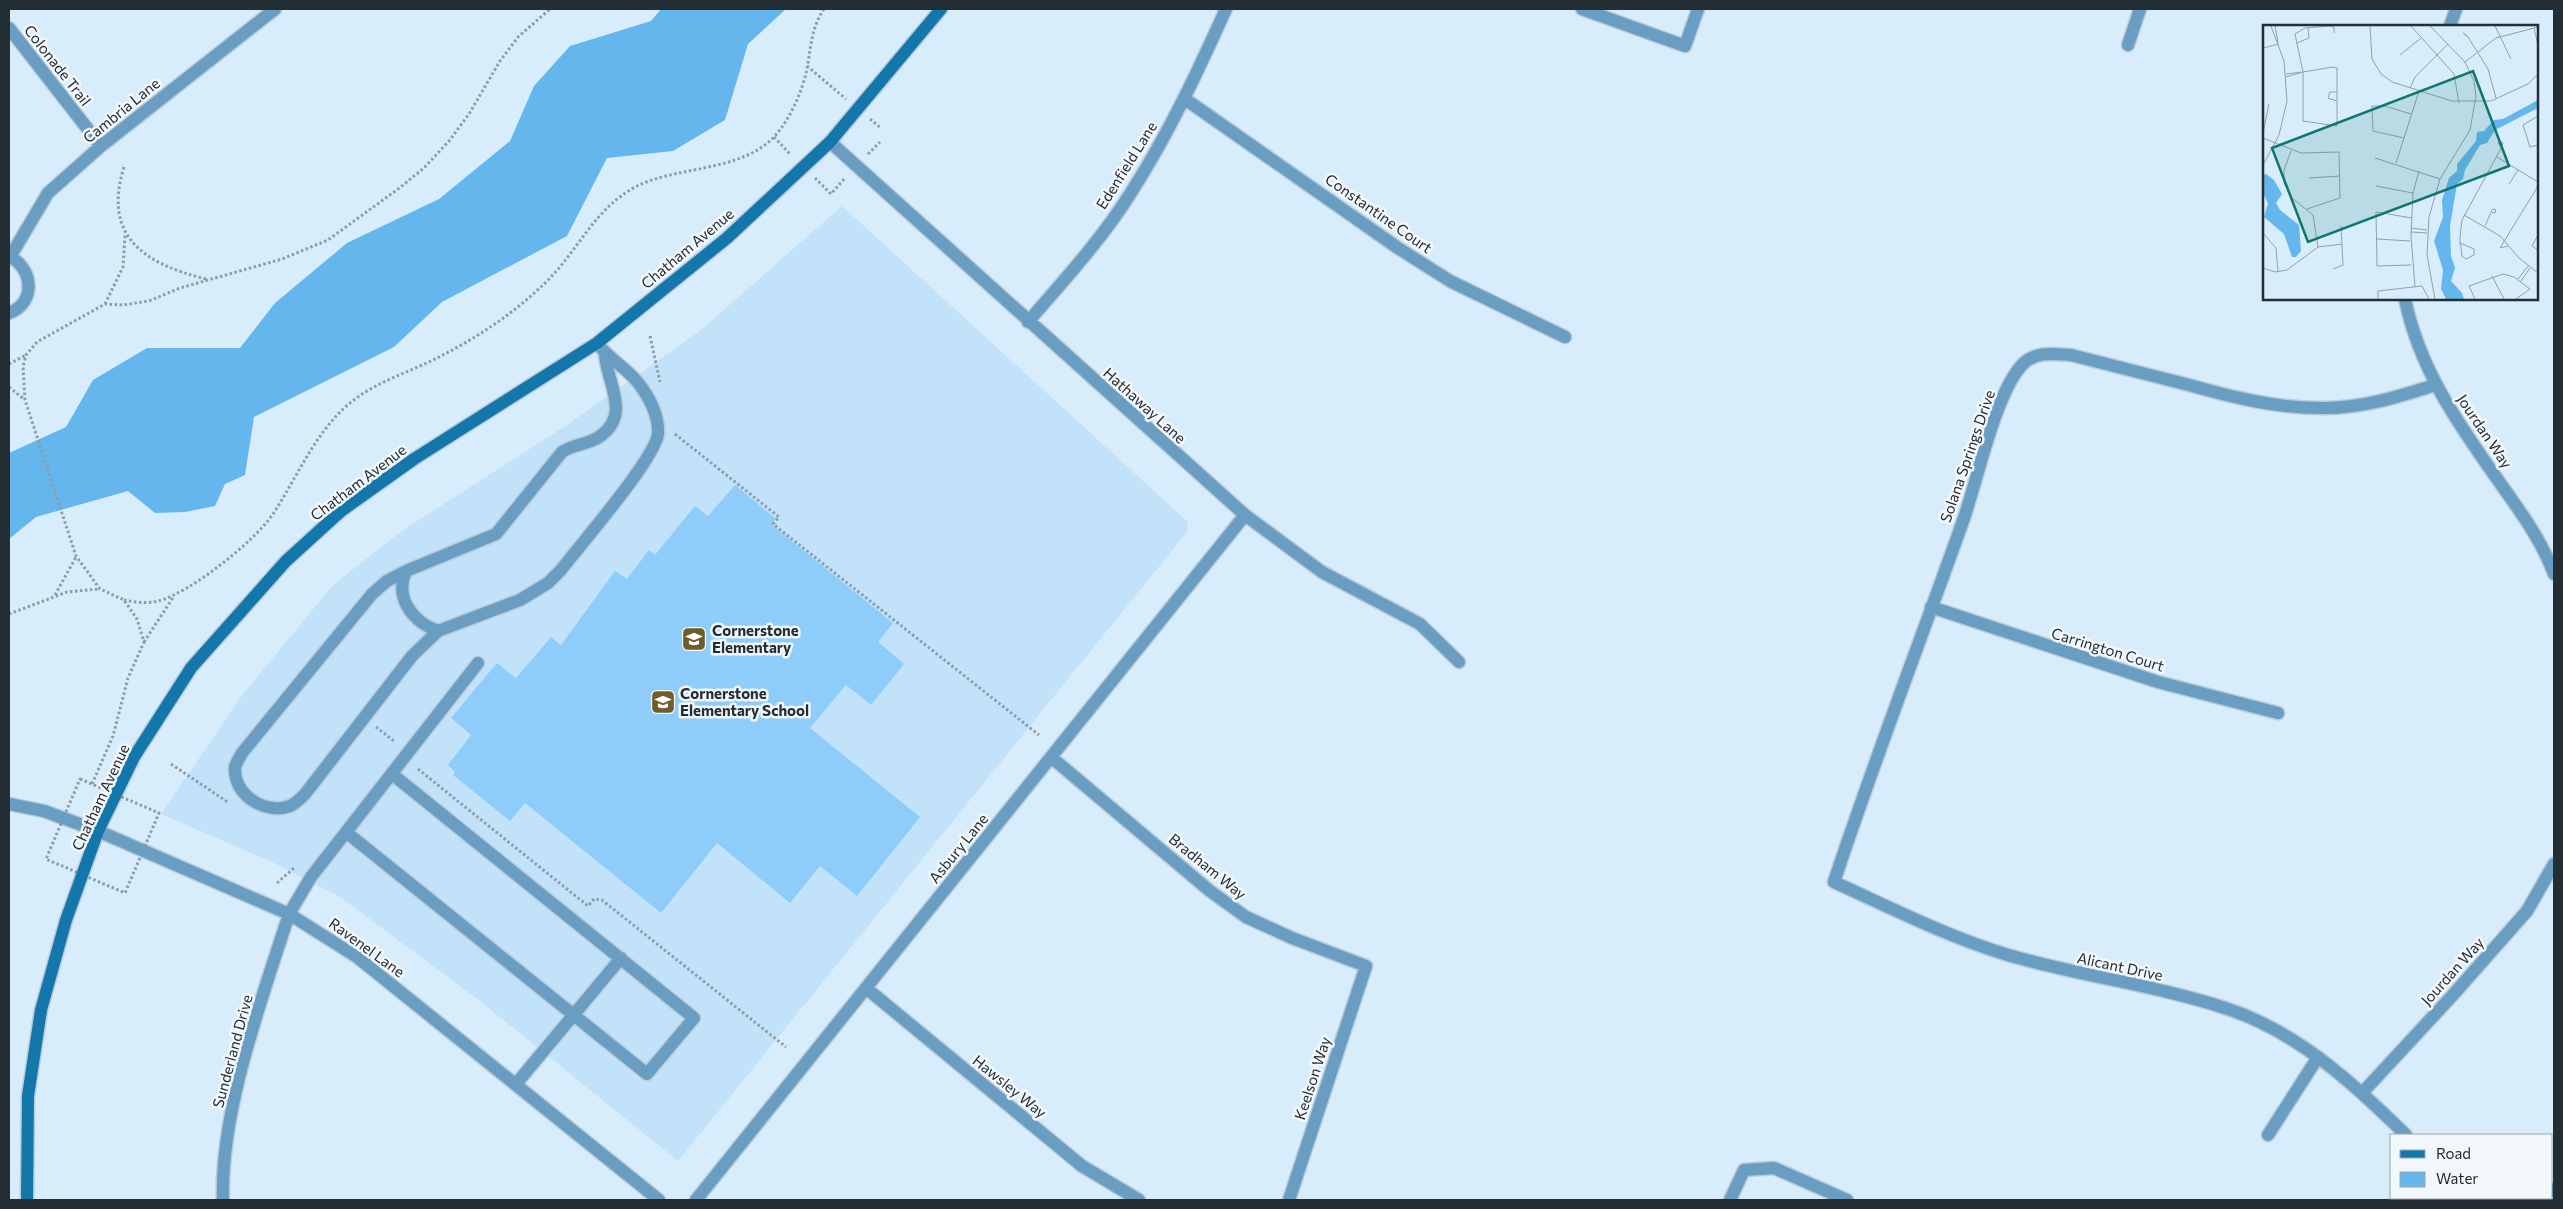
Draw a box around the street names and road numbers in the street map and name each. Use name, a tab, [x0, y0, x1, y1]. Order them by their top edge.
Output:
street label: Colonade Trail	[21, 21, 95, 109]
street label: Cambria Lane	[79, 74, 163, 146]
street label: Edenfield Lane	[1092, 118, 1160, 212]
street label: Constantine Court	[1322, 169, 1436, 257]
street label: Chatham Avenue	[637, 204, 737, 292]
street label: Hathaway Lane	[1100, 363, 1190, 447]
street label: Solana Springs Drive	[1936, 387, 1998, 525]
street label: Jourdan Way	[2454, 391, 2516, 472]
street label: Chatham Avenue	[307, 440, 410, 524]
street label: Carrington Court	[2049, 623, 2167, 675]
street label: Chatham Avenue	[67, 741, 133, 853]
street label: Asbury Lane	[925, 810, 991, 886]
street label: Bradham Way	[1166, 829, 1251, 903]
street label: Ravenel Lane	[326, 914, 408, 981]
street label: Jourdan Way	[2417, 933, 2487, 1009]
street label: Alicant Drive	[2076, 948, 2165, 984]
street label: Sunderland Drive	[208, 992, 256, 1110]
street label: Keelson Way	[1290, 1034, 1334, 1122]
street label: Hawsley Way	[969, 1051, 1051, 1121]

